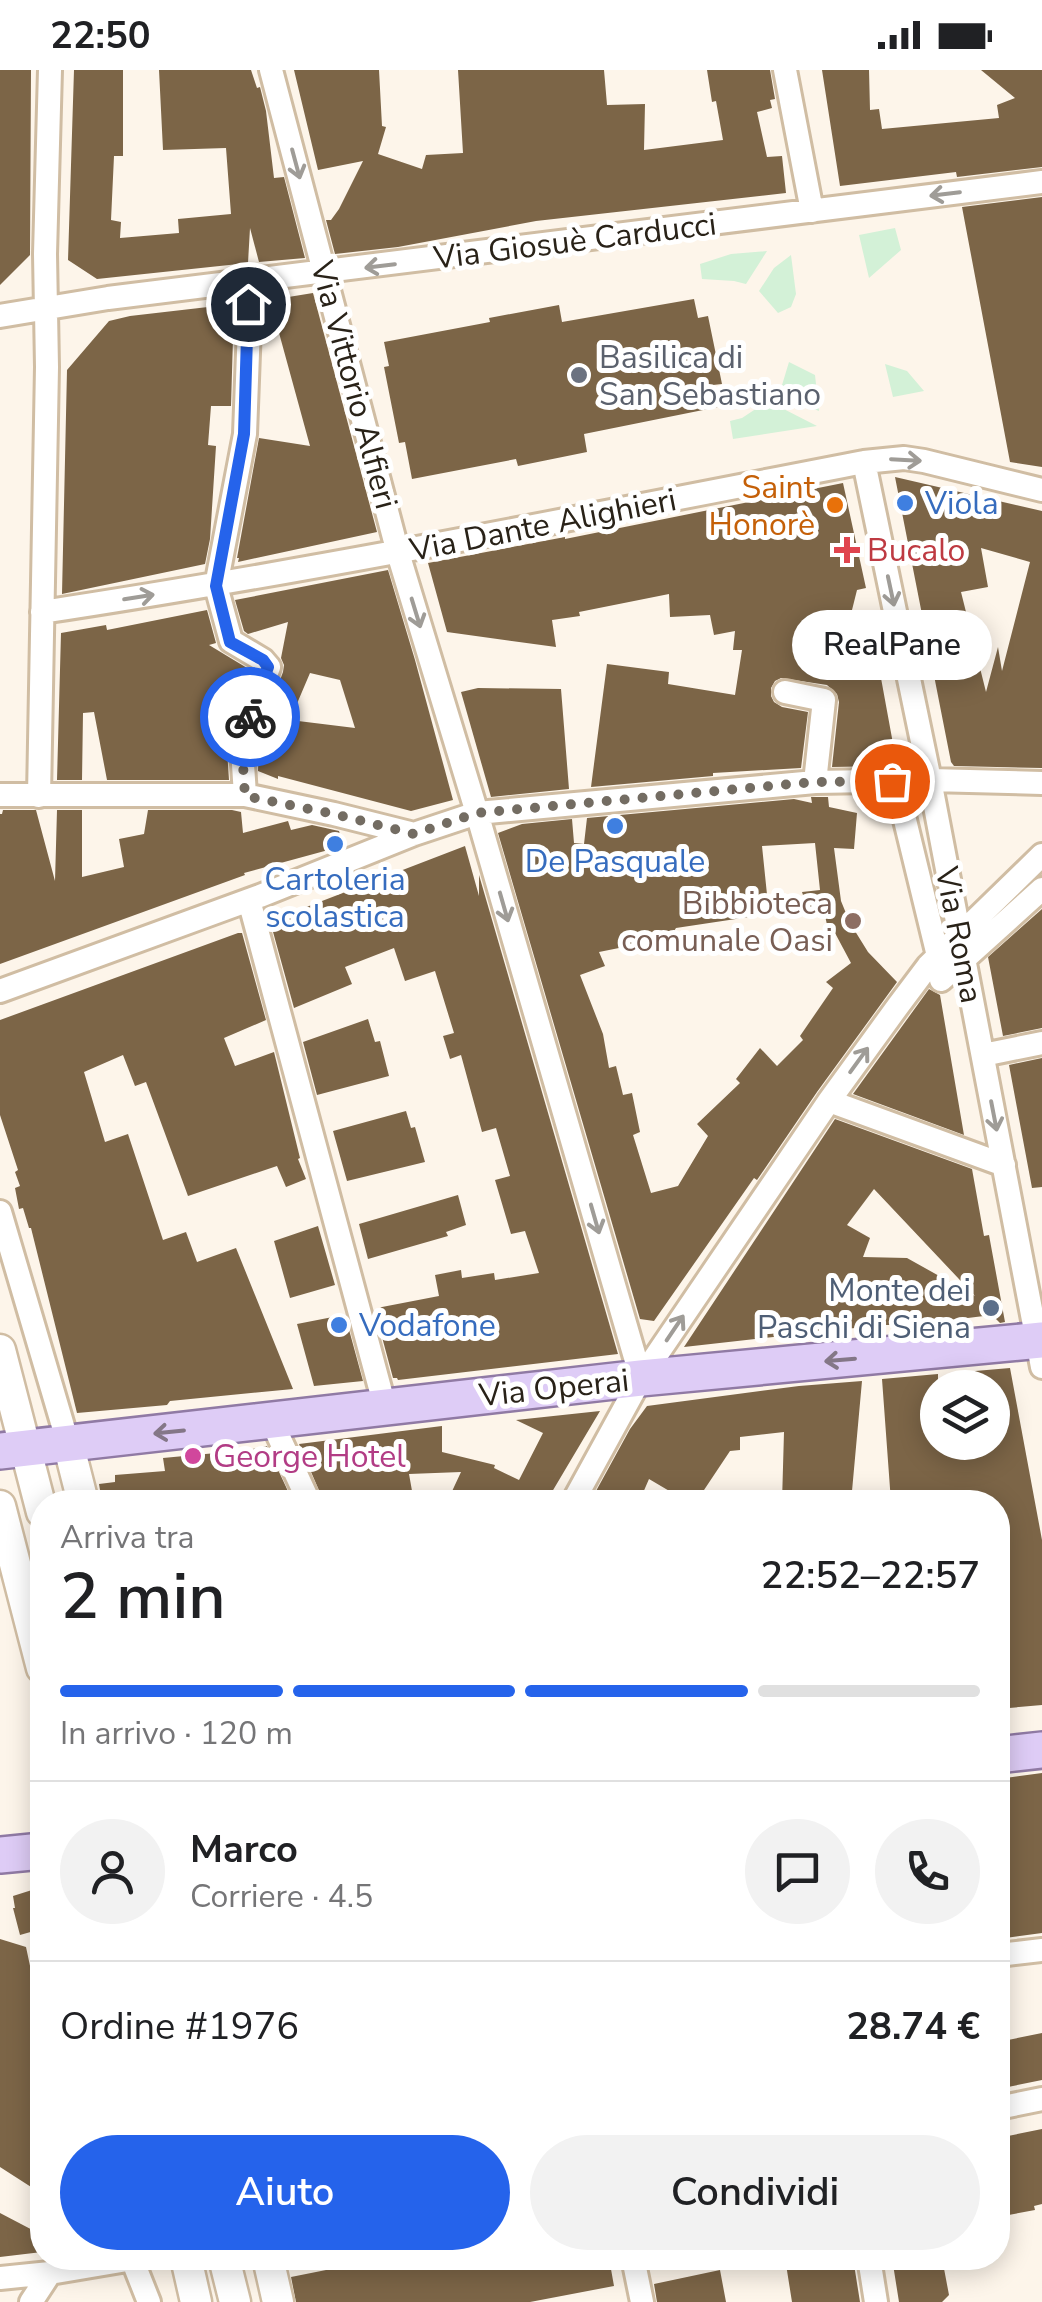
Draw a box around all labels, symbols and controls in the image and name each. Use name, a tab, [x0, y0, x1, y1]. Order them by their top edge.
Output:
text: 22:50	[50, 10, 151, 61]
one-way arrow	[288, 148, 307, 179]
one-way arrow	[930, 186, 962, 204]
street label: Via Giosuè Carducci	[430, 202, 719, 280]
street label: Via Vittorio Alfieri	[300, 255, 408, 514]
one-way arrow	[364, 257, 396, 276]
pin	[206, 262, 291, 347]
icon: home	[221, 277, 276, 332]
place label: Basilica di San Sebastiano	[599, 336, 821, 416]
marker: Basilica di San Sebastiano	[568, 364, 590, 386]
one-way arrow	[889, 451, 922, 470]
place label: Saint Honorè	[709, 466, 816, 546]
street label: Via Dante Alighieri	[405, 478, 680, 572]
place label: Viola	[924, 482, 999, 525]
marker: Viola	[894, 492, 916, 514]
marker: Saint Honorè	[824, 494, 846, 516]
place label: Bucalo	[867, 529, 965, 572]
marker: Bucalo	[836, 539, 858, 561]
one-way arrow	[882, 575, 901, 607]
one-way arrow	[122, 588, 155, 606]
one-way arrow	[409, 597, 427, 629]
callout: RealPane	[792, 611, 992, 681]
text: RealPane	[823, 623, 961, 666]
courier	[200, 667, 300, 767]
icon: bike	[223, 690, 278, 745]
pin	[850, 739, 935, 824]
icon: bag	[865, 754, 920, 809]
marker: De Pasquale	[604, 815, 626, 837]
marker: Cartoleria scolastica	[324, 833, 346, 855]
place label: De Pasquale	[525, 840, 705, 883]
place label: Cartoleria scolastica	[264, 858, 406, 938]
street label: Via Roma	[925, 862, 993, 1007]
place label: Bibbioteca comunale Oasi	[621, 882, 833, 962]
one-way arrow	[496, 890, 514, 922]
marker: Bibbioteca comunale Oasi	[842, 910, 864, 932]
one-way arrow	[848, 1047, 869, 1074]
one-way arrow	[986, 1099, 1005, 1131]
one-way arrow	[587, 1203, 605, 1234]
place label: Monte dei Paschi di Siena	[757, 1269, 971, 1349]
marker: Monte dei Paschi di Siena	[980, 1297, 1002, 1319]
place label: Vodafone	[358, 1304, 496, 1347]
marker: Vodafone	[328, 1314, 350, 1336]
one-way arrow	[665, 1314, 686, 1342]
one-way arrow	[825, 1350, 857, 1369]
street label: Via Operai	[476, 1359, 631, 1417]
map controls	[920, 1370, 1010, 1460]
button: layers	[920, 1370, 1010, 1460]
one-way arrow	[154, 1423, 186, 1442]
place label: George Hotel	[213, 1435, 406, 1478]
marker: George Hotel	[182, 1445, 204, 1467]
text: Arriva tra	[60, 1516, 194, 1559]
text: 22:52–22:57	[761, 1550, 980, 1601]
text: 2 min	[60, 1552, 226, 1641]
text: In arrivo · 120 m	[60, 1712, 293, 1755]
button: person	[60, 1819, 165, 1924]
button: chat	[745, 1819, 850, 1924]
button: phone	[875, 1819, 980, 1924]
text: Marco	[190, 1824, 298, 1875]
text: Corriere · 4.5	[190, 1875, 373, 1918]
text: Ordine #1976	[60, 2001, 299, 2052]
text: 28.74 €	[846, 2001, 980, 2052]
button: Aiuto	[60, 2135, 510, 2250]
button: Condividi	[530, 2135, 980, 2250]

